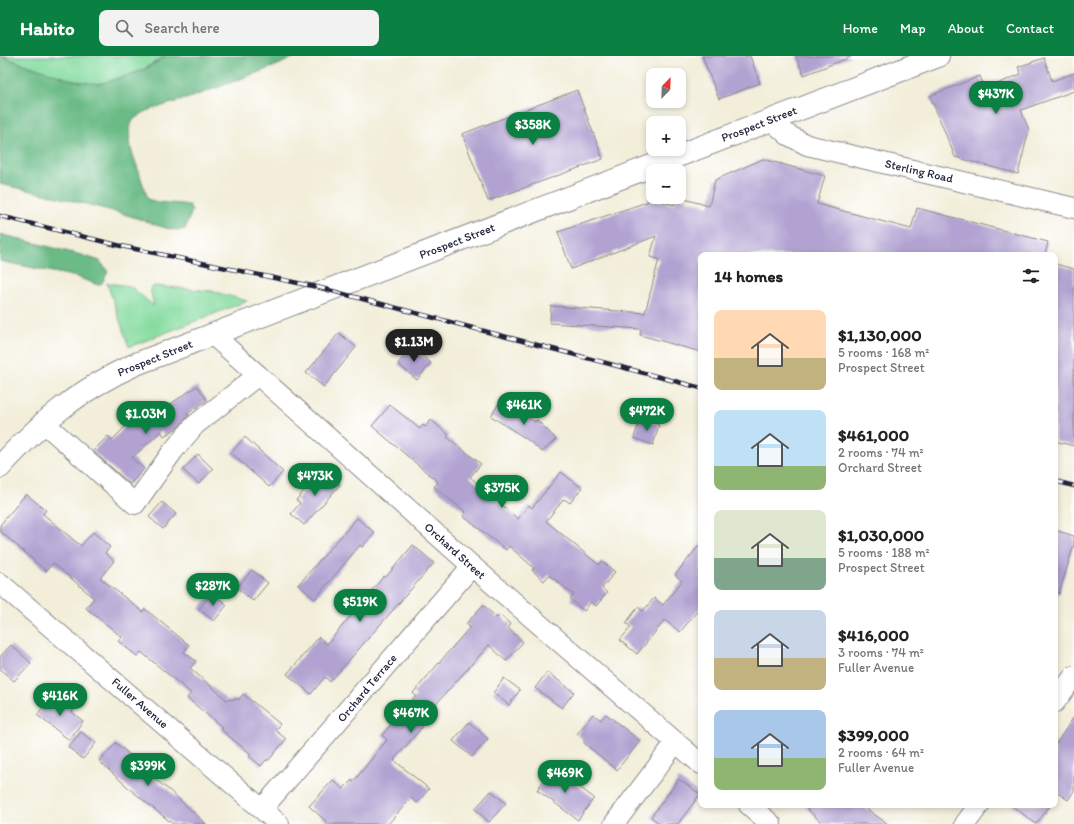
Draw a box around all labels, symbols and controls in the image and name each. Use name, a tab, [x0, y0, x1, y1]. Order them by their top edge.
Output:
search box	[99, 10, 379, 46]
text: Habito	[20, 17, 75, 40]
icon: search	[113, 17, 135, 39]
text: Search here	[145, 19, 220, 37]
text: Home	[843, 20, 878, 37]
text: Map	[900, 20, 926, 37]
text: About	[948, 20, 984, 37]
text: Contact	[1006, 20, 1054, 37]
north arrow	[646, 68, 686, 108]
map controls	[646, 68, 686, 204]
pin: $437K	[968, 81, 1024, 115]
text: $437K	[978, 86, 1014, 101]
street label: Prospect Street	[719, 103, 799, 145]
pin: $358K	[505, 112, 561, 146]
button: +	[646, 116, 686, 156]
text: $358K	[515, 117, 551, 132]
street label: Sterling Road	[883, 156, 955, 186]
button: −	[646, 164, 686, 204]
street label: Prospect Street	[417, 220, 497, 262]
icon: filters	[1020, 265, 1042, 287]
text: 14 homes	[714, 266, 783, 286]
text: $1,130,000	[838, 325, 922, 345]
icon: home	[746, 326, 794, 374]
pin: $1.13M	[381, 329, 447, 363]
text: $1.13M	[394, 334, 434, 349]
street label: Prospect Street	[115, 336, 195, 379]
text: 5 rooms · 168 m²	[838, 345, 929, 360]
text: Prospect Street	[838, 360, 925, 375]
pin: $461K	[496, 392, 552, 426]
text: $461K	[506, 397, 542, 412]
pin: $472K	[619, 398, 675, 432]
pin: $1.03M	[113, 401, 179, 435]
text: $472K	[629, 403, 665, 418]
text: $1.03M	[125, 406, 167, 421]
text: $461,000	[838, 425, 909, 445]
icon: home	[746, 426, 794, 474]
text: 2 rooms · 74 m²	[838, 445, 924, 460]
text: Orchard Street	[838, 460, 922, 475]
pin: $473K	[287, 463, 343, 497]
text: $473K	[297, 468, 333, 483]
pin: $375K	[474, 475, 530, 509]
text: $375K	[484, 480, 520, 495]
street label: Orchard Street	[422, 520, 489, 582]
text: $1,030,000	[838, 525, 924, 545]
icon: home	[746, 526, 794, 574]
text: 5 rooms · 188 m²	[838, 545, 930, 560]
text: Prospect Street	[838, 560, 925, 575]
pin: $287K	[185, 573, 241, 607]
text: $287K	[195, 578, 231, 593]
pin: $519K	[332, 589, 388, 623]
text: $519K	[343, 594, 377, 609]
text: $416,000	[838, 625, 909, 645]
icon: home	[746, 626, 794, 674]
text: 3 rooms · 74 m²	[838, 645, 924, 660]
street label: Orchard Terrace	[334, 651, 400, 725]
text: Fuller Avenue	[838, 660, 914, 675]
street label: Fuller Avenue	[109, 675, 171, 732]
pin: $416K	[32, 683, 88, 717]
text: $416K	[42, 688, 78, 703]
pin: $467K	[383, 700, 439, 734]
text: $467K	[393, 705, 429, 720]
text: $399,000	[838, 725, 909, 745]
icon: home	[746, 726, 794, 774]
text: 2 rooms · 64 m²	[838, 745, 924, 760]
pin: $399K	[120, 753, 176, 787]
text: $399K	[130, 758, 166, 773]
pin: $469K	[537, 760, 593, 794]
text: Fuller Avenue	[838, 760, 914, 775]
text: $469K	[547, 765, 583, 780]

